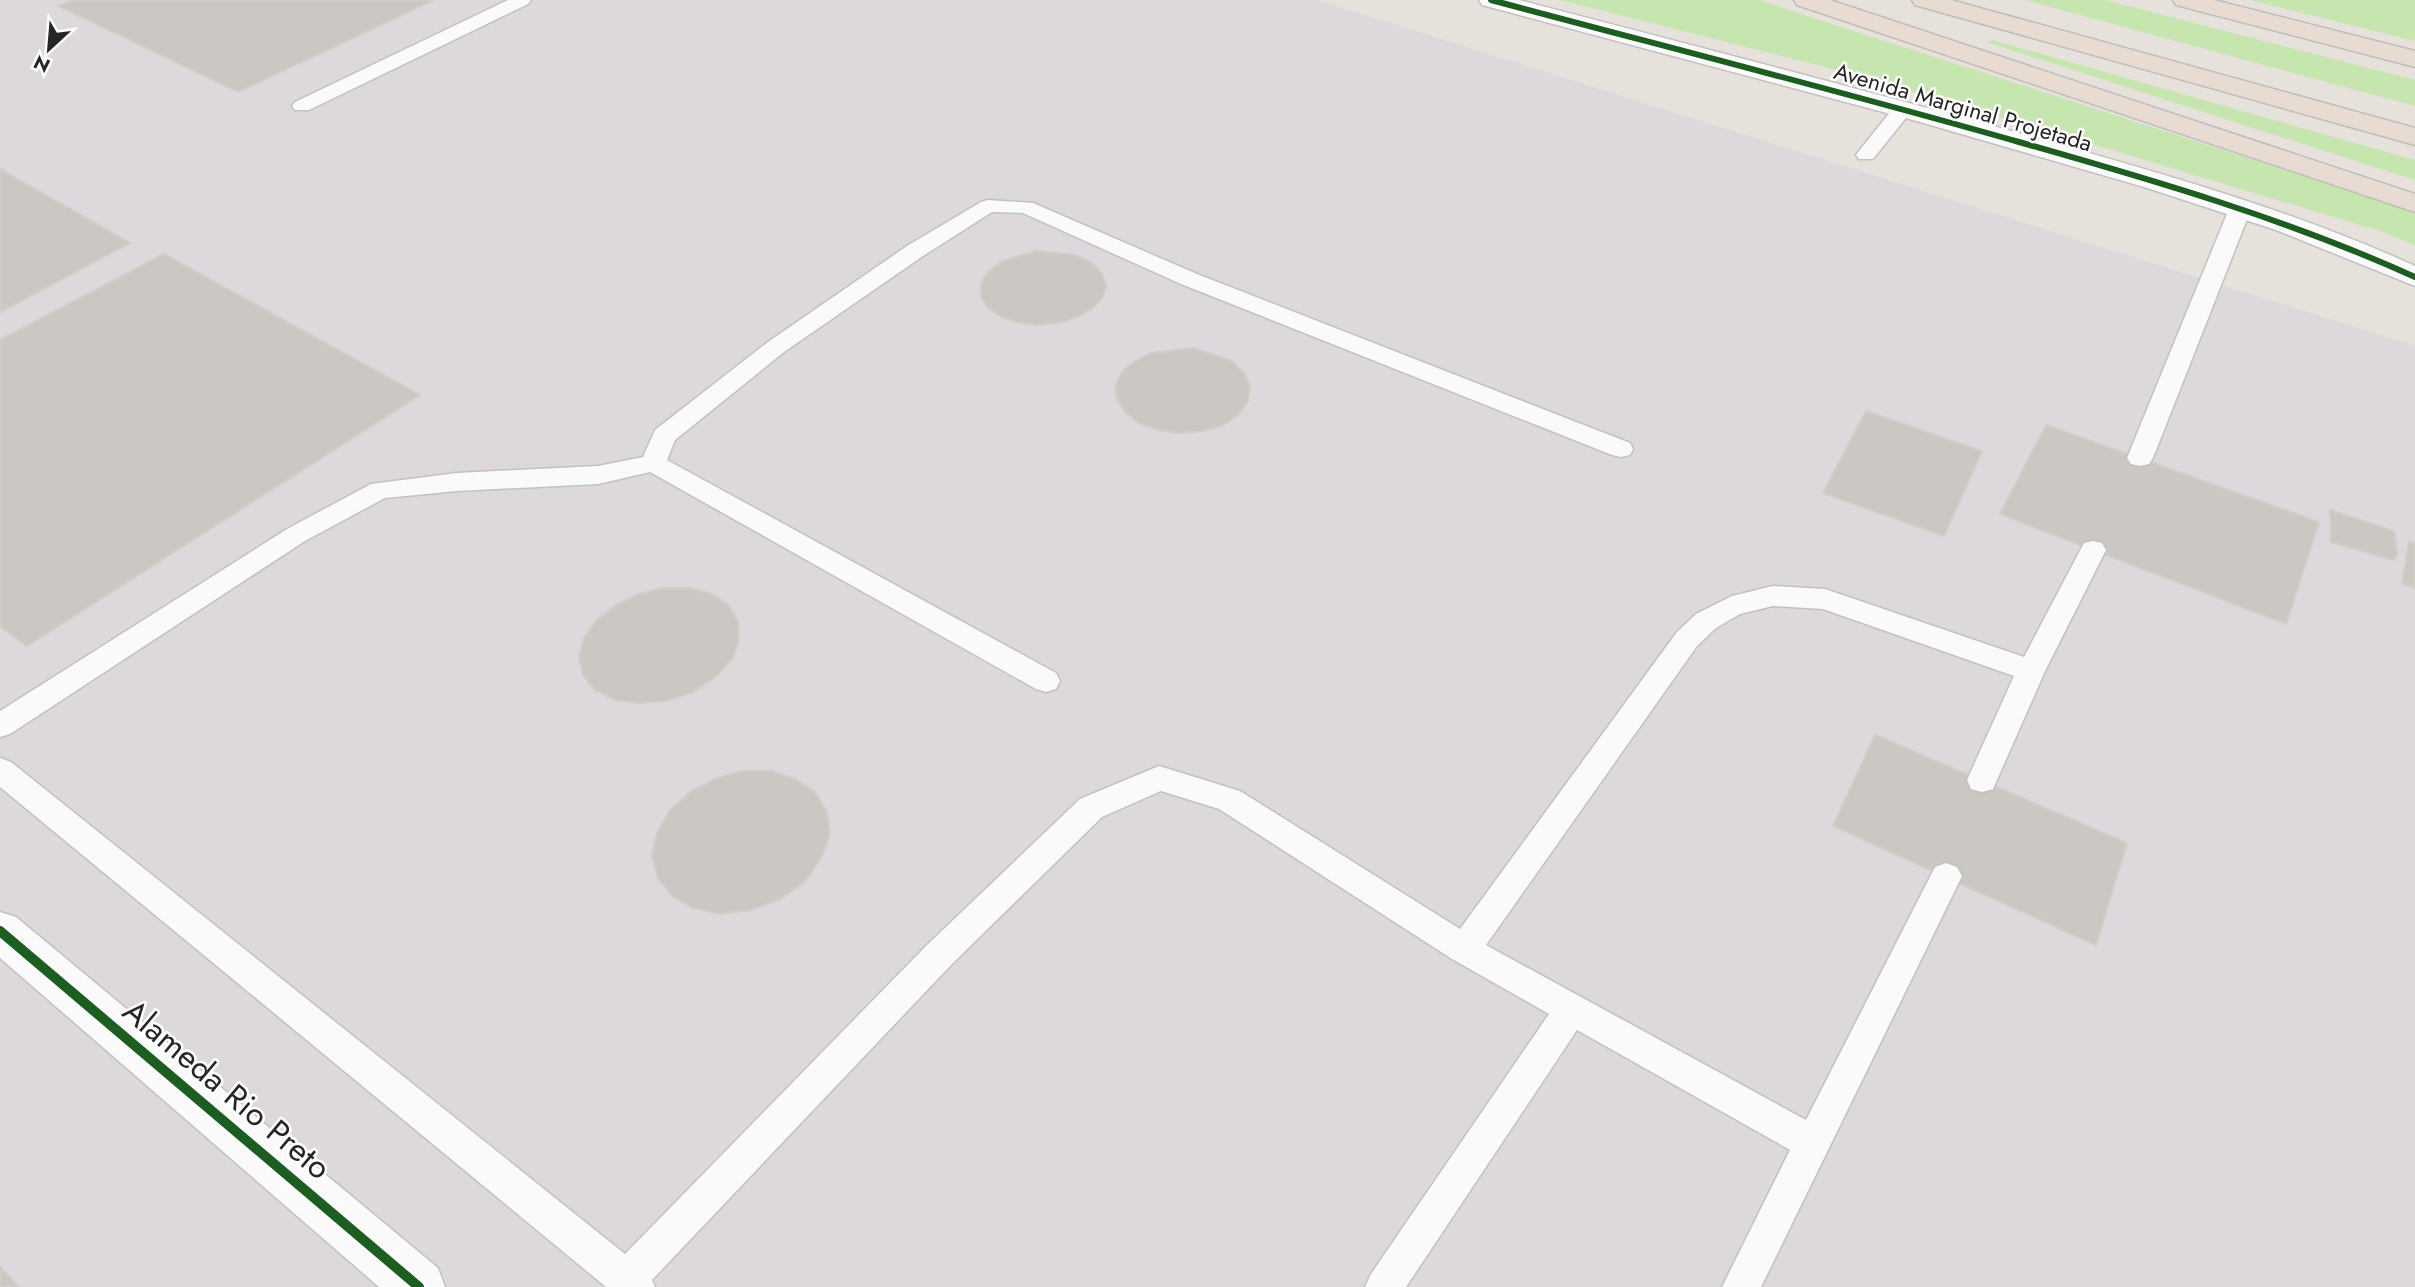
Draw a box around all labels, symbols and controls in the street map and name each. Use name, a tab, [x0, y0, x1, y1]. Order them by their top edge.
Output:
north arrow	[14, 14, 84, 84]
text: N	[29, 48, 54, 79]
street label: Avenida Marginal Projetada	[1830, 54, 2096, 160]
street label: Alameda Rio Preto	[113, 988, 341, 1190]

